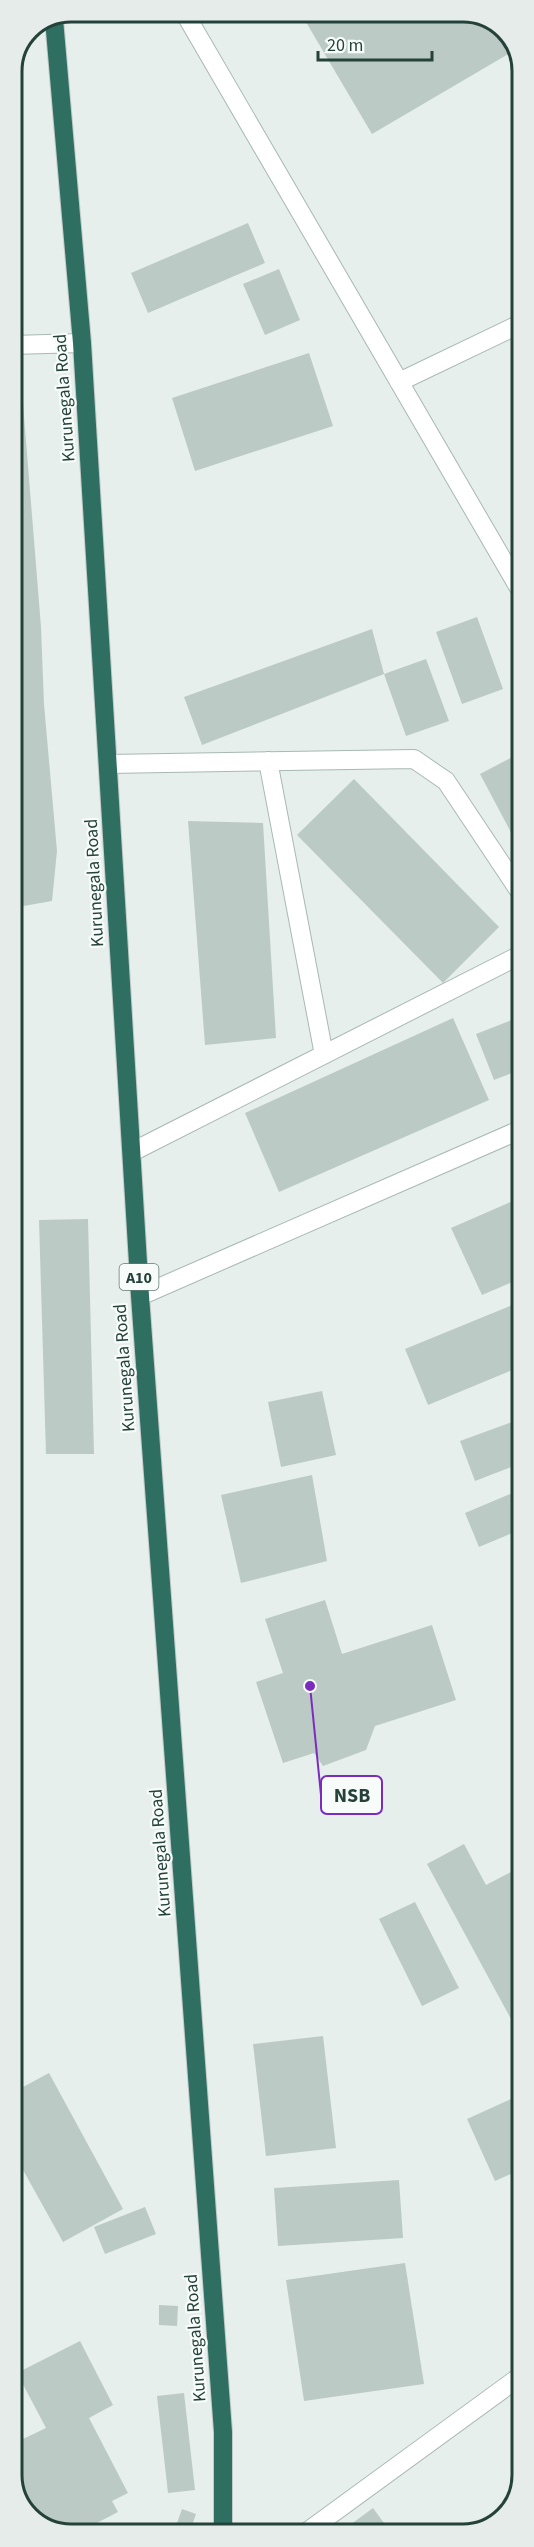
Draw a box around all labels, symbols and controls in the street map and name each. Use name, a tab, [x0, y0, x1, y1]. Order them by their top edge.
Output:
scale bar	[318, 24, 432, 62]
text: 20 m	[327, 33, 363, 58]
street label: Kurunegala Road	[48, 333, 81, 463]
street label: Kurunegala Road	[79, 818, 110, 948]
road number: A10	[120, 1264, 158, 1290]
street label: Kurunegala Road	[108, 1303, 141, 1433]
callout: NSB	[321, 1776, 382, 1814]
text: NSB	[334, 1782, 370, 1810]
street label: Kurunegala Road	[144, 1788, 177, 1918]
street label: Kurunegala Road	[179, 2273, 212, 2403]

